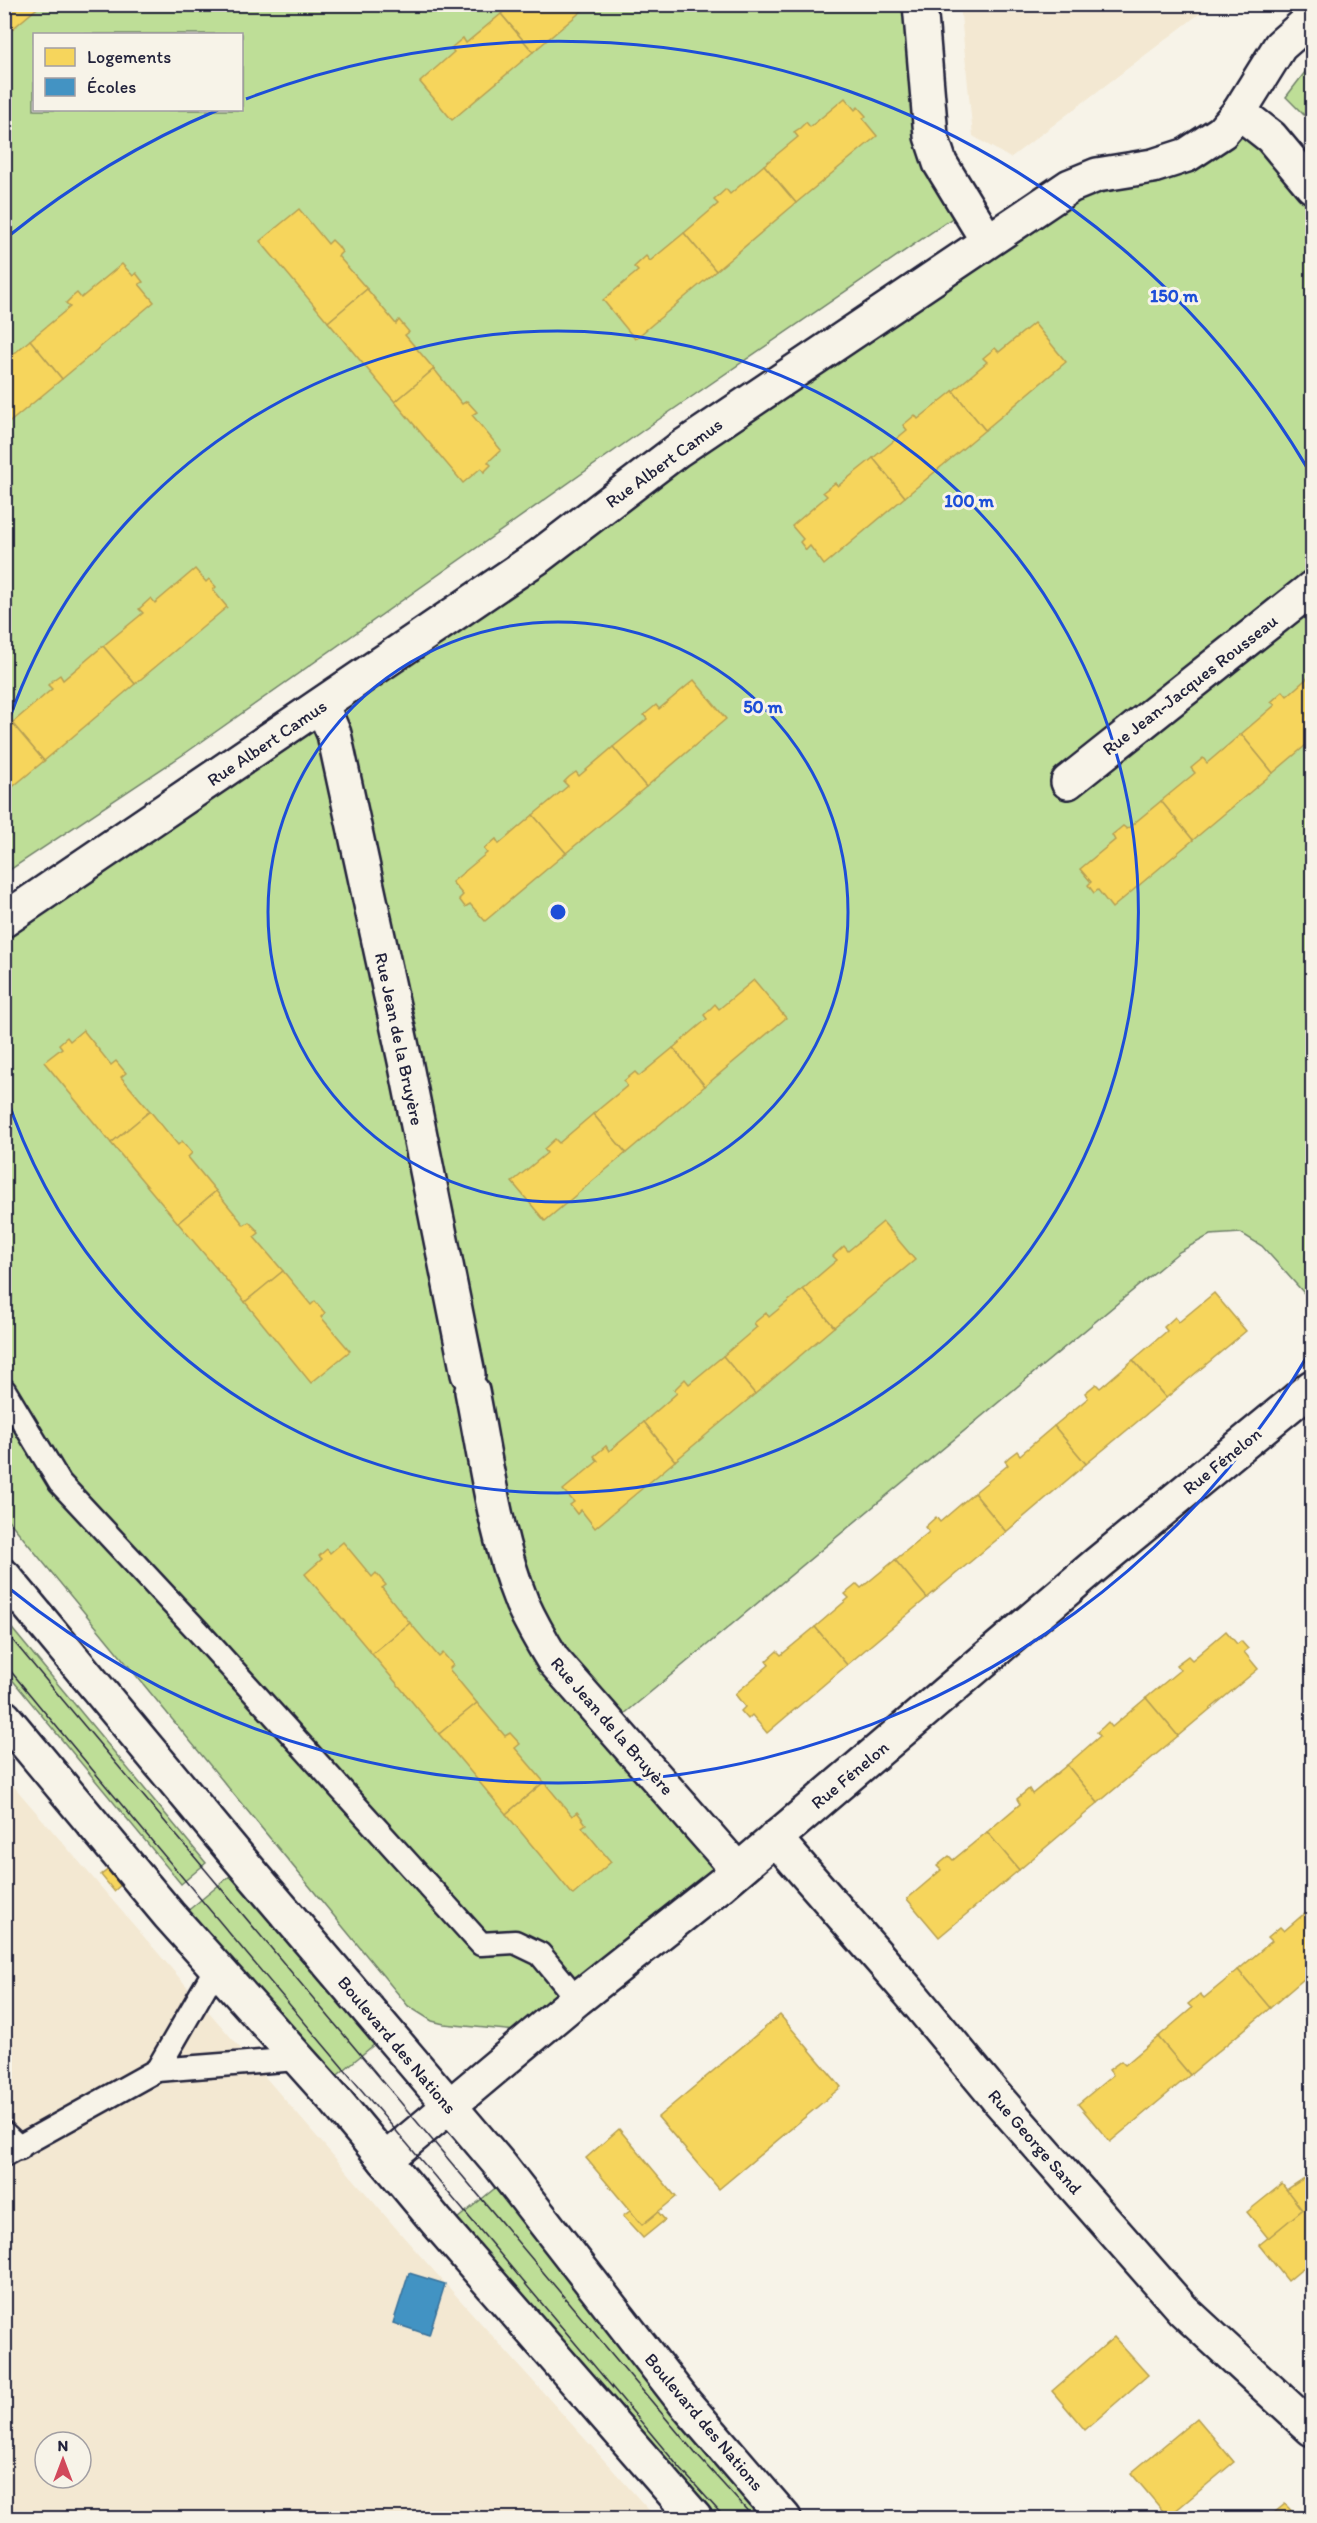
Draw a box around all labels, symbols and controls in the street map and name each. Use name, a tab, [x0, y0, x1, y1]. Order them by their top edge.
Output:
legend	[33, 33, 243, 111]
text: Logements	[87, 46, 171, 68]
text: Écoles	[87, 76, 136, 98]
text: 150 m	[1150, 285, 1199, 307]
street label: Rue Albert Camus	[601, 413, 727, 513]
text: 100 m	[944, 490, 995, 512]
street label: Rue Jean-Jacques Rousseau	[1098, 610, 1282, 760]
street label: Rue Albert Camus	[203, 695, 331, 791]
text: 50 m	[743, 696, 784, 718]
centre of rings	[548, 902, 568, 922]
street label: Rue Jean de la Bruyère	[370, 951, 428, 1127]
street label: Rue Fénelon	[1178, 1423, 1266, 1499]
street label: Rue Jean de la Bruyère	[546, 1652, 678, 1800]
street label: Rue Fénelon	[807, 1736, 893, 1814]
street label: Boulevard des Nations	[333, 1972, 461, 2118]
street label: Rue George Sand	[983, 2085, 1087, 2199]
street label: Boulevard des Nations	[640, 2349, 768, 2495]
north arrow	[33, 2430, 93, 2490]
text: N	[58, 2436, 68, 2455]

